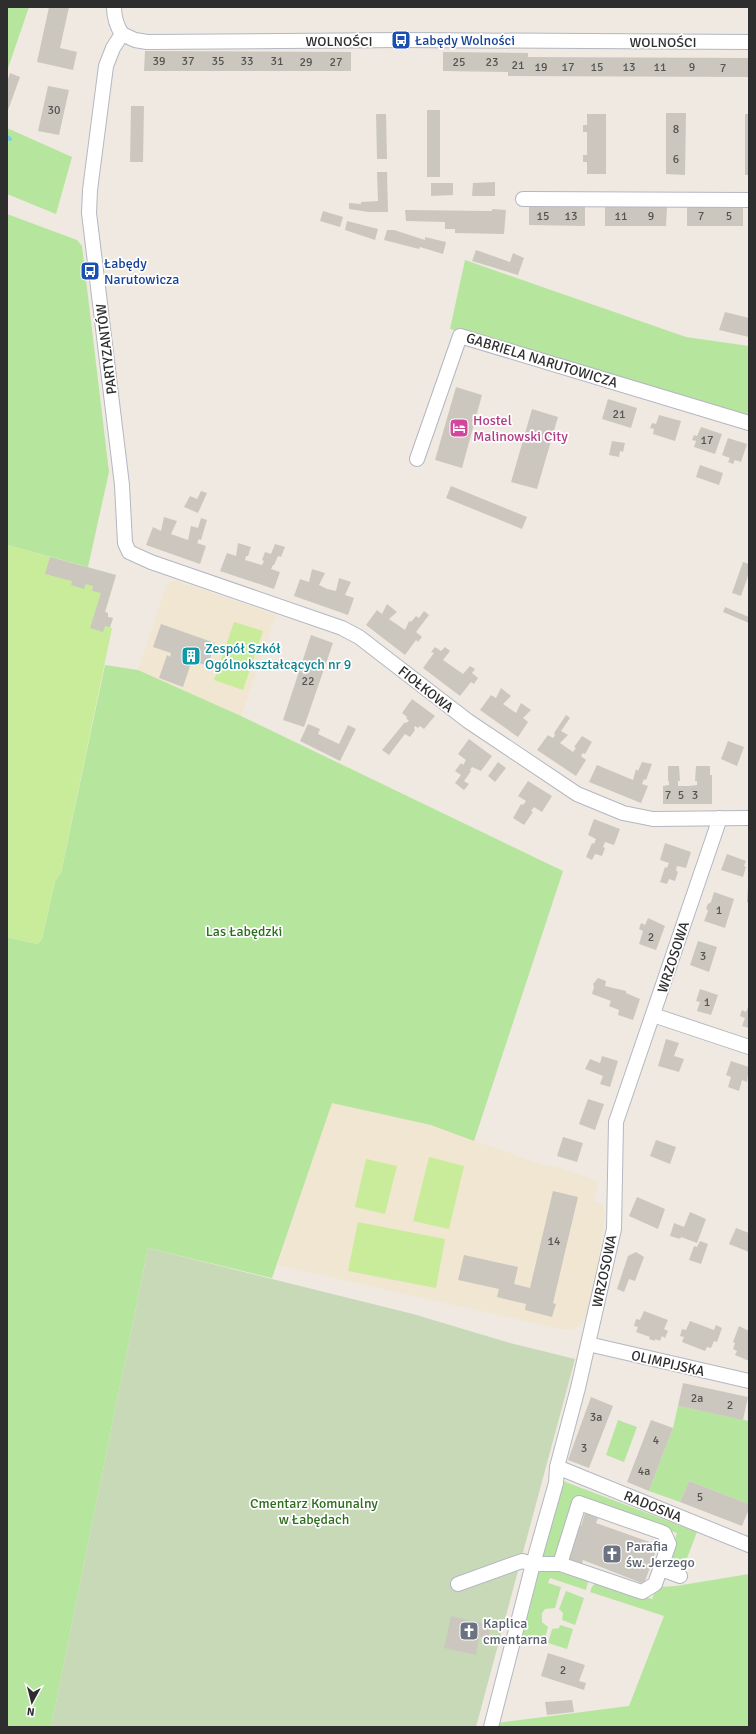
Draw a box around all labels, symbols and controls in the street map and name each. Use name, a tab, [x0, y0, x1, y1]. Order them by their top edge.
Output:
bus stop icon: Łabędy Wolności	[390, 29, 412, 51]
place label: Łabędy Wolności	[415, 32, 515, 49]
street label: WOLNOŚCI	[305, 33, 373, 50]
street label: WOLNOŚCI	[629, 34, 697, 51]
house number: 39	[153, 54, 165, 69]
house number: 37	[182, 54, 194, 69]
house number: 35	[212, 54, 224, 69]
house number: 33	[241, 54, 253, 69]
house number: 31	[271, 54, 283, 69]
house number: 29	[300, 55, 312, 70]
house number: 27	[330, 55, 342, 70]
house number: 25	[453, 55, 465, 70]
house number: 23	[486, 55, 498, 70]
house number: 21	[512, 58, 524, 73]
house number: 19	[535, 60, 547, 75]
house number: 17	[562, 60, 574, 75]
house number: 15	[591, 60, 603, 75]
house number: 13	[623, 60, 635, 75]
house number: 11	[654, 60, 666, 75]
house number: 9	[689, 60, 695, 75]
house number: 7	[720, 61, 726, 76]
house number: 30	[48, 103, 60, 118]
house number: 8	[673, 122, 679, 137]
house number: 6	[673, 152, 679, 167]
house number: 15	[537, 209, 549, 224]
house number: 13	[565, 209, 577, 224]
house number: 11	[615, 209, 627, 224]
house number: 9	[648, 209, 654, 224]
house number: 7	[698, 209, 704, 224]
house number: 5	[726, 209, 732, 224]
place label: Łabędy Narutowicza	[104, 255, 179, 288]
bus stop icon: Łabędy Narutowicza	[79, 260, 101, 282]
street label: PARTYZANTÓW	[92, 302, 120, 395]
street label: GABRIELA NARUTOWICZA	[464, 329, 620, 392]
house number: 21	[613, 407, 625, 422]
place label: Hostel Malinowski City	[473, 412, 568, 445]
hotel icon: Hostel Malinowski City	[448, 417, 470, 439]
house number: 17	[701, 433, 713, 448]
place label: Zespół Szkół Ogólnokształcących nr 9	[205, 640, 351, 673]
building icon: Zespół Szkół Ogólnokształcących nr 9	[180, 645, 202, 667]
street label: FIOŁKOWA	[395, 663, 457, 716]
house number: 22	[302, 674, 314, 689]
house number: 7	[665, 788, 671, 803]
house number: 5	[678, 788, 684, 803]
house number: 3	[692, 788, 698, 803]
house number: 1	[716, 903, 722, 918]
street label: WRZOSOWA	[654, 919, 693, 995]
park label: Las Łabędzki	[206, 923, 282, 940]
house number: 2	[648, 930, 654, 945]
house number: 3	[700, 949, 706, 964]
house number: 1	[704, 995, 710, 1010]
street label: WRZOSOWA	[588, 1233, 621, 1309]
house number: 14	[548, 1234, 561, 1249]
street label: OLIMPIJSKA	[630, 1347, 707, 1380]
house number: 2a	[691, 1391, 703, 1406]
house number: 2	[727, 1398, 733, 1413]
house number: 3a	[590, 1410, 602, 1425]
house number: 4	[653, 1433, 660, 1448]
house number: 3	[581, 1441, 587, 1456]
house number: 4a	[638, 1464, 650, 1479]
street label: RADOSNA	[621, 1487, 685, 1526]
house number: 5	[697, 1490, 703, 1505]
park label: Cmentarz Komunalny w Łabędach	[250, 1495, 378, 1528]
place label: Parafia św. Jerzego	[626, 1538, 695, 1571]
church icon: Parafia św. Jerzego	[601, 1543, 623, 1565]
place label: Kaplica cmentarna	[483, 1615, 547, 1648]
church icon: Kaplica cmentarna	[458, 1620, 480, 1642]
house number: 2	[560, 1663, 566, 1678]
north arrow	[12, 1682, 52, 1722]
text: N	[26, 1705, 35, 1718]

